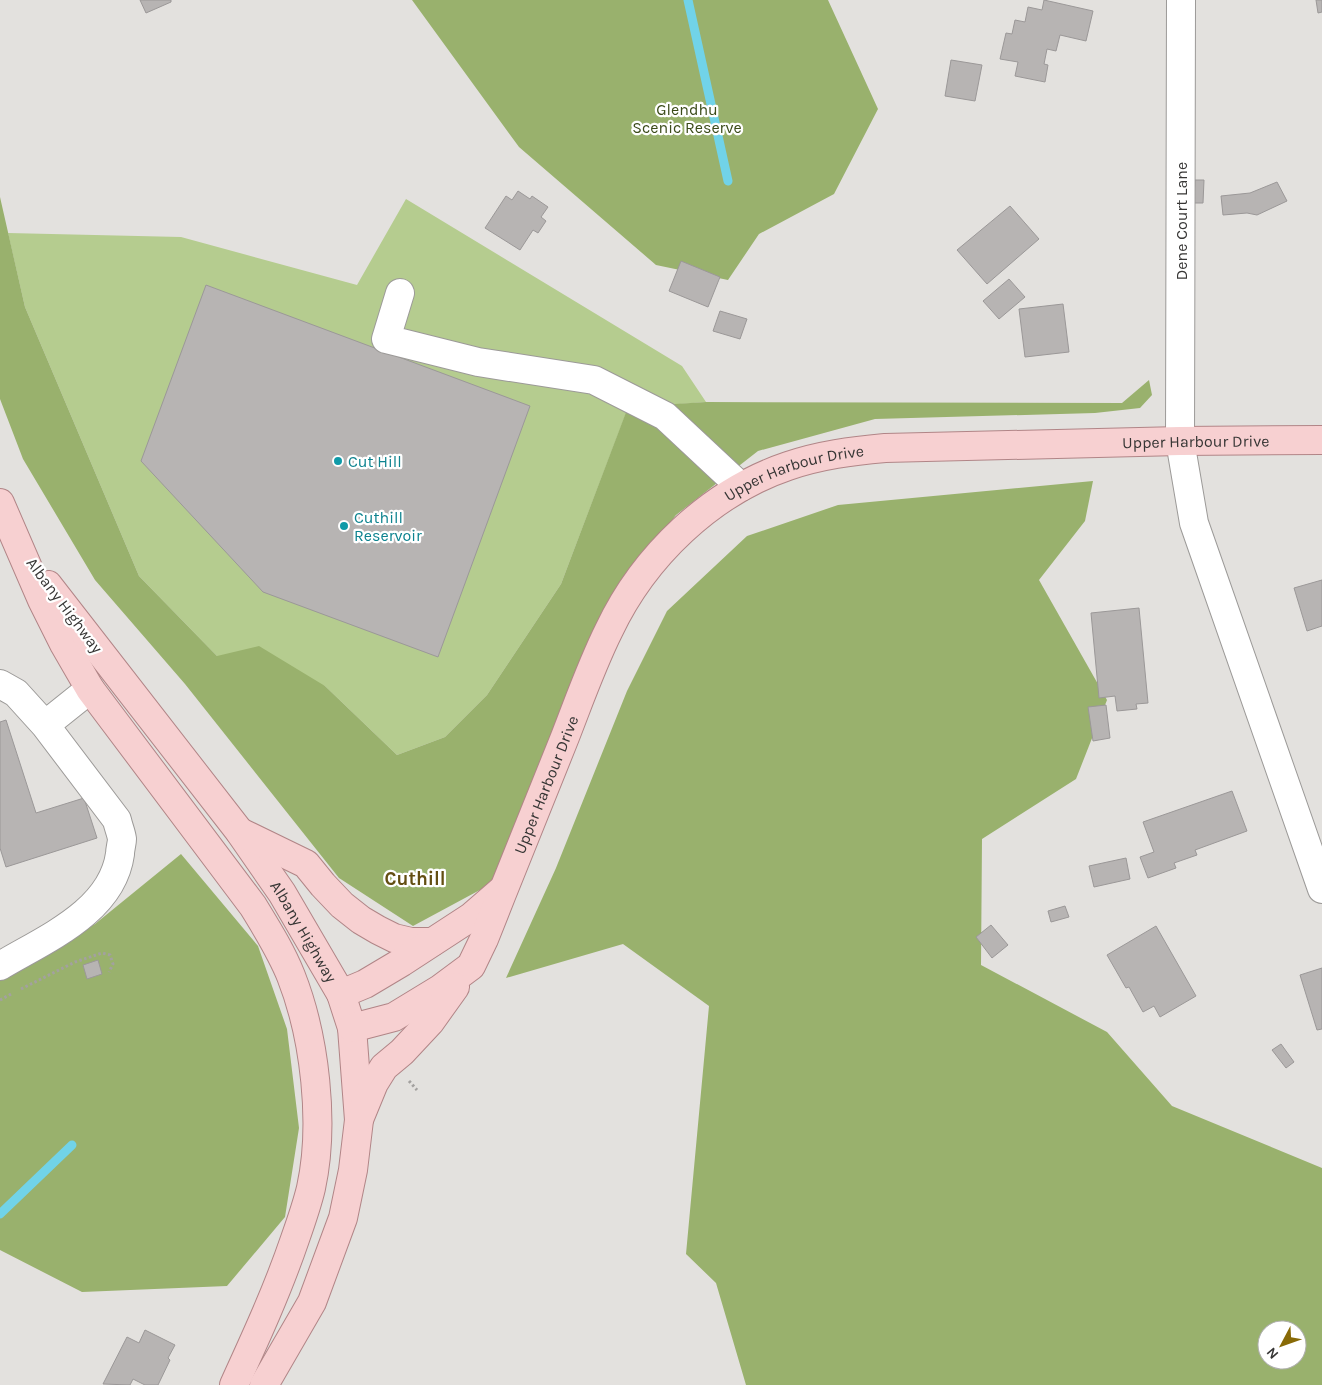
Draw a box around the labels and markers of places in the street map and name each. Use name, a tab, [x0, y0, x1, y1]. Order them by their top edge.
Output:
place label: Cut Hill	[348, 452, 402, 471]
marker: Cut Hill	[332, 455, 344, 467]
place label: Cuthill Reservoir	[354, 508, 422, 545]
marker: Cuthill Reservoir	[338, 520, 350, 532]

